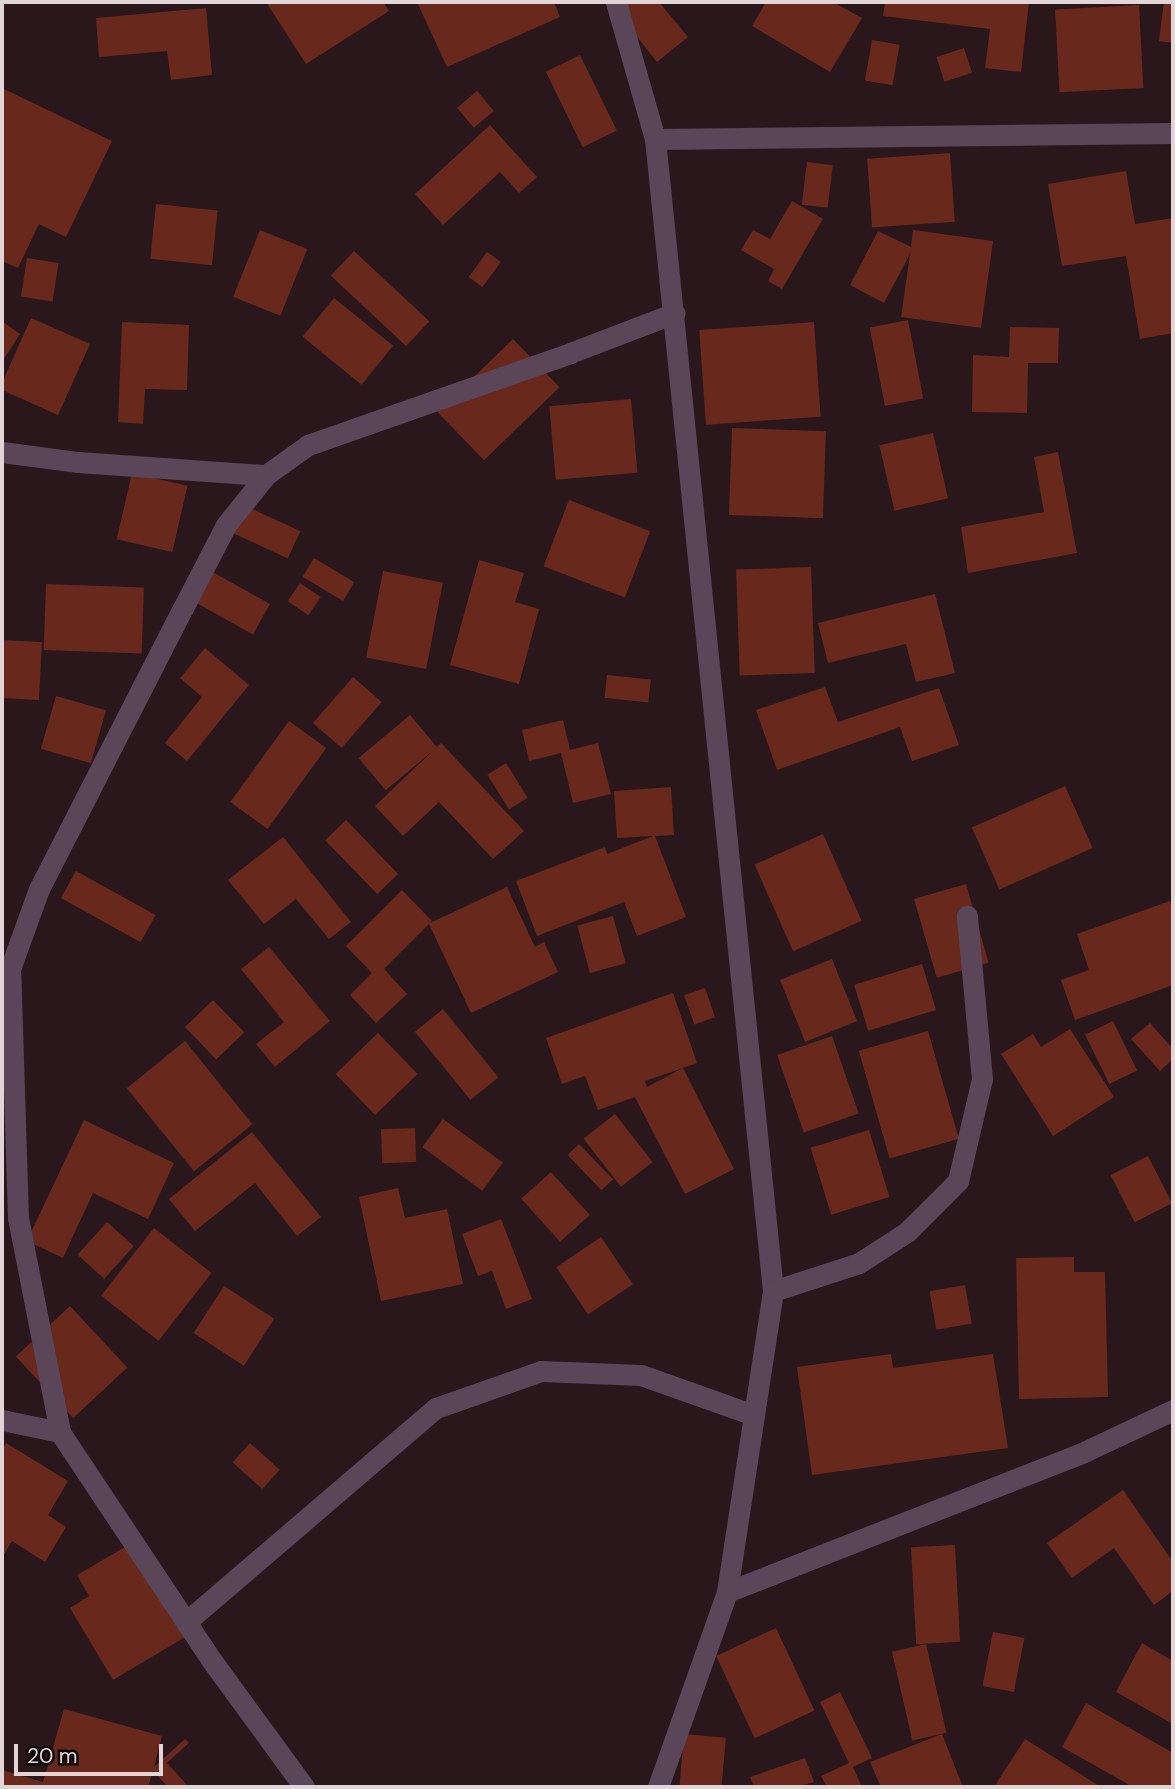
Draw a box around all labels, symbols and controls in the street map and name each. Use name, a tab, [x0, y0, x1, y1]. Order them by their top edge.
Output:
scale bar	[18, 1730, 166, 1774]
text: 20 m	[27, 1742, 78, 1770]

